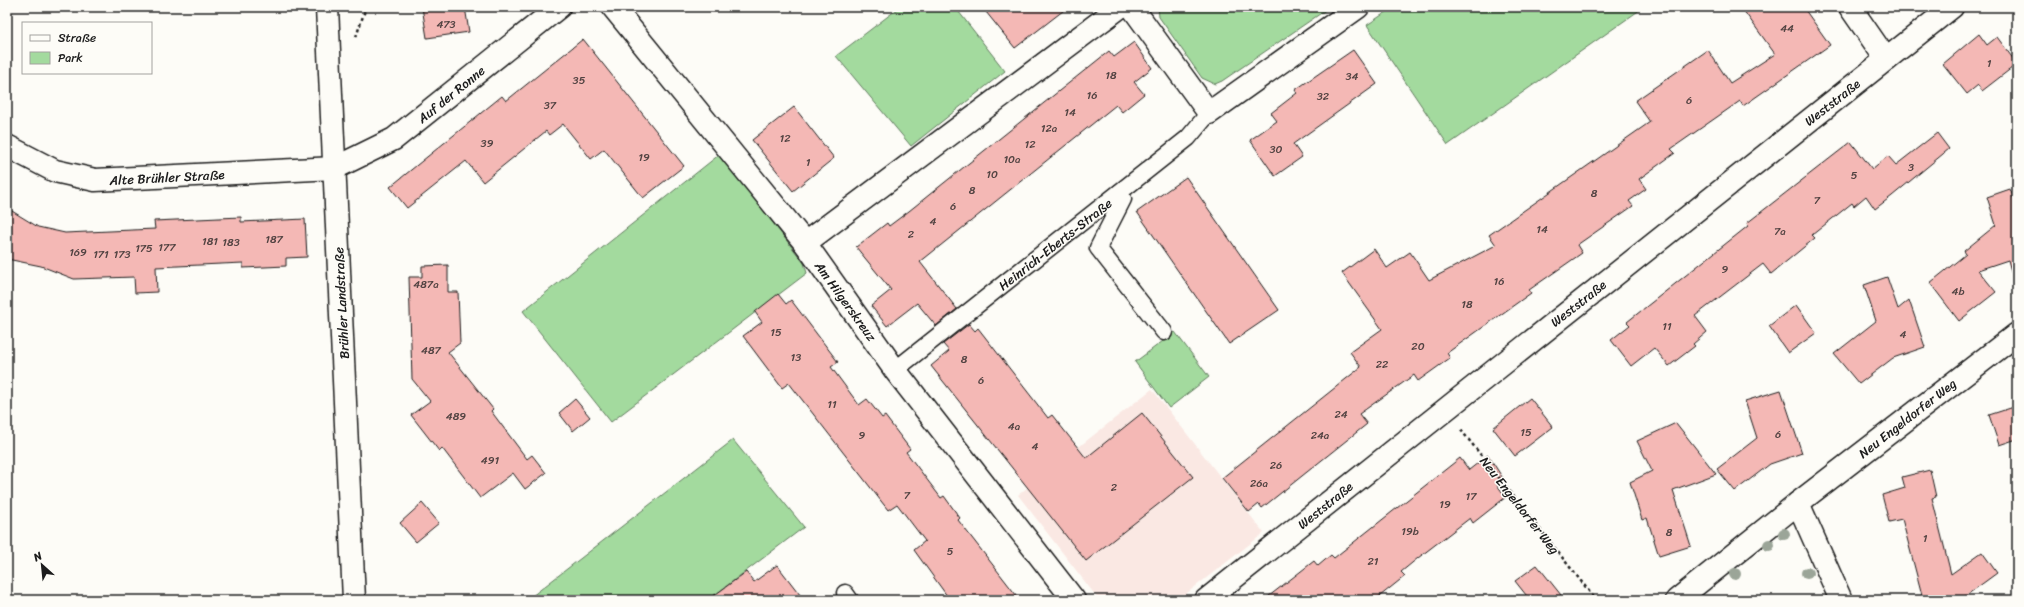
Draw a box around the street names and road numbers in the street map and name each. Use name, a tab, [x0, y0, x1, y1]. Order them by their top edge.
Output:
street label: Auf der Ronne	[411, 59, 491, 130]
street label: Weststraße	[1799, 73, 1866, 132]
street label: Alte Brühler Straße	[108, 163, 225, 192]
street label: Heinrich-Eberts-Straße	[993, 192, 1118, 296]
street label: Brühler Landstraße	[327, 246, 356, 359]
street label: Am Hilgerskreuz	[808, 255, 883, 347]
street label: Weststraße	[1545, 274, 1612, 333]
street label: Neu Engeldorfer Weg	[1853, 372, 1962, 464]
street label: Neu Engeldorfer Weg	[1474, 451, 1566, 560]
street label: Weststraße	[1292, 476, 1358, 535]

